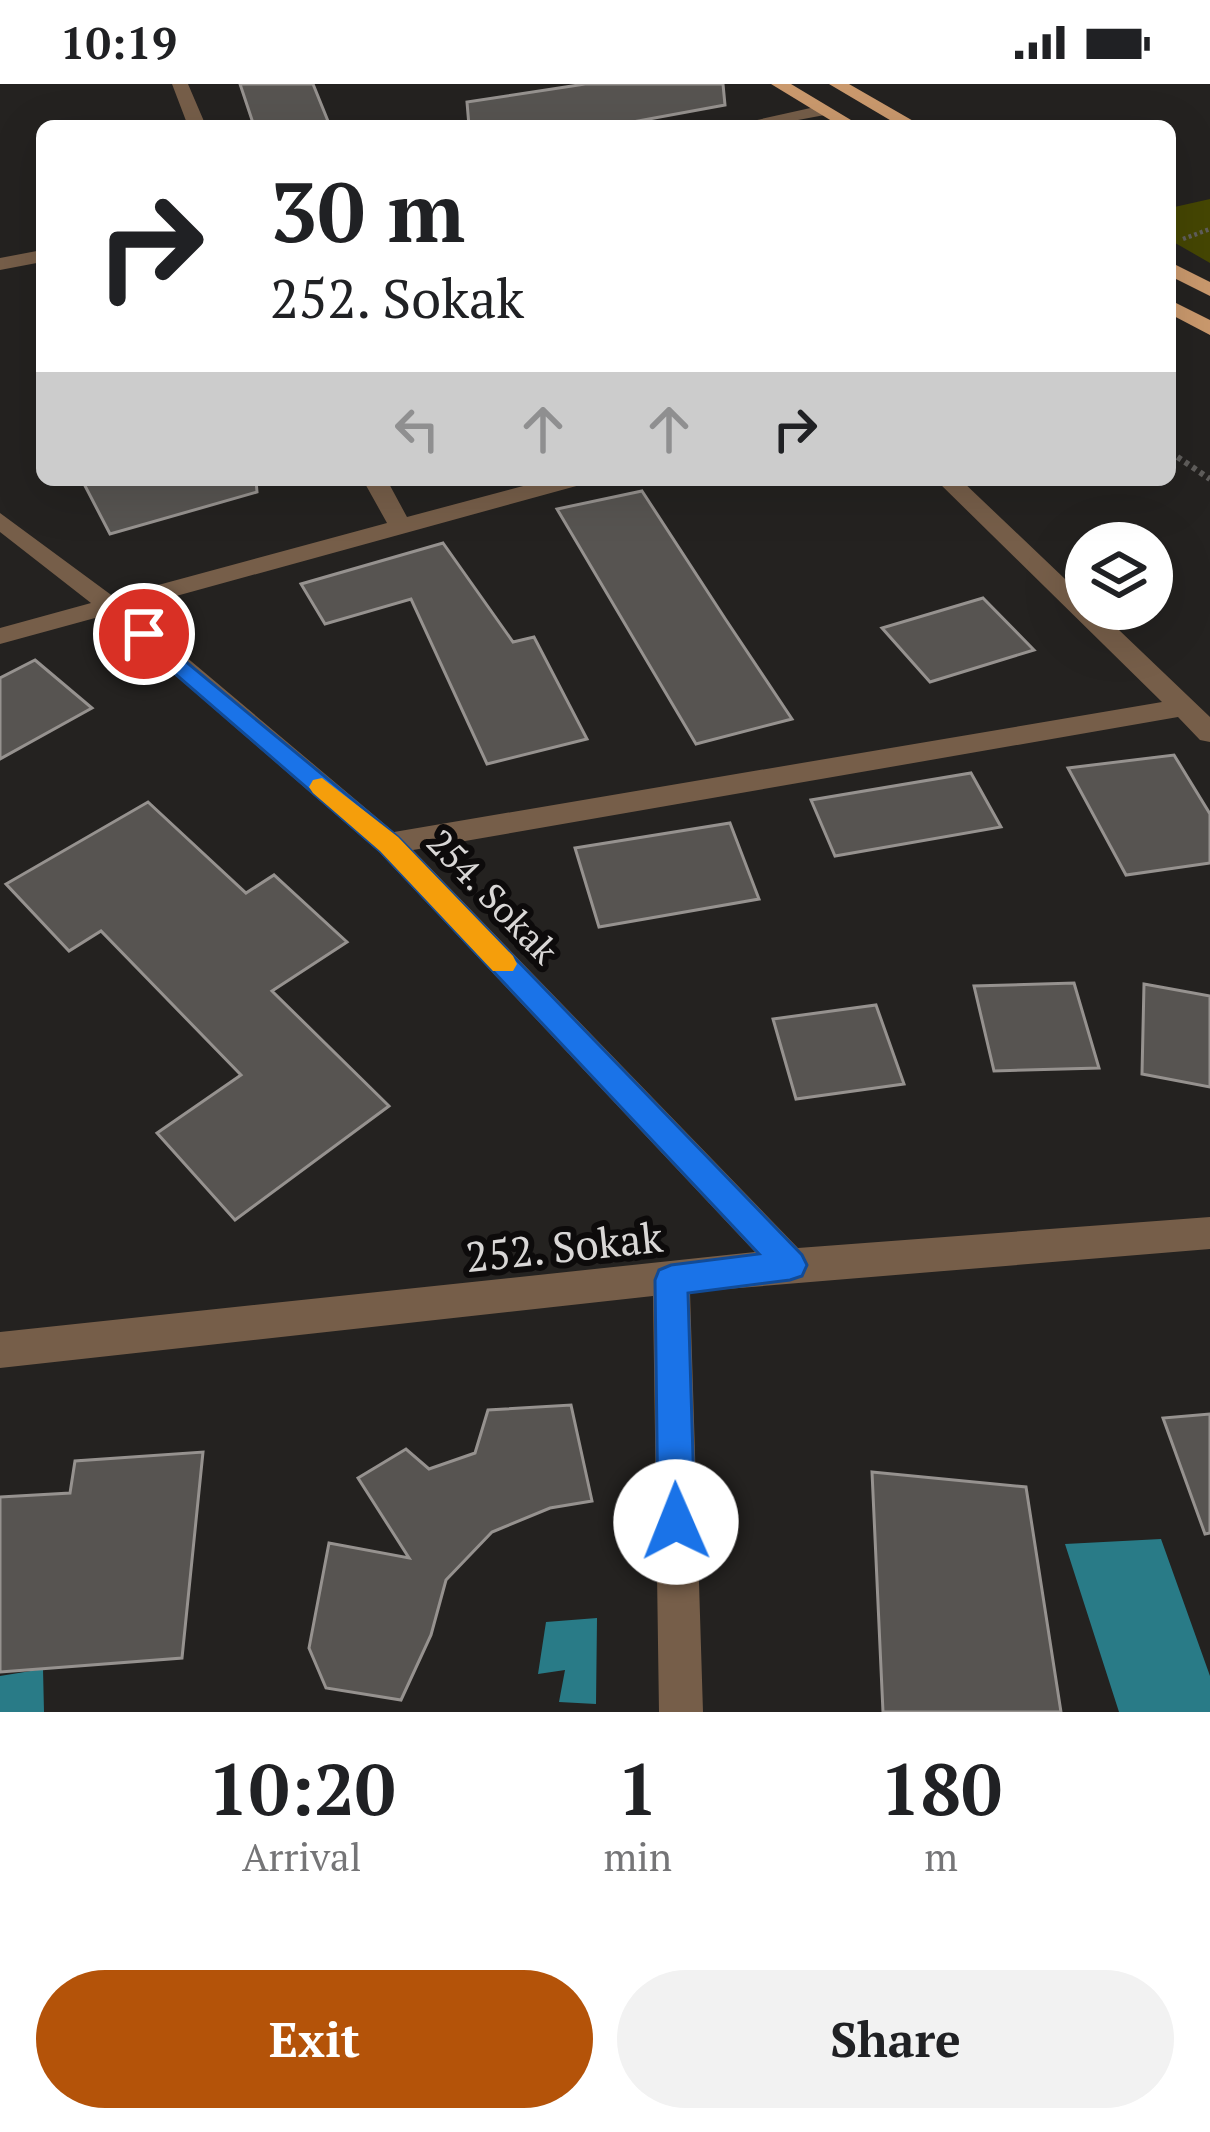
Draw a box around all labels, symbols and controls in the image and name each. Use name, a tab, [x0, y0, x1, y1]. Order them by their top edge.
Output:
text: 10:19	[60, 12, 177, 72]
text: 30 m	[270, 155, 465, 266]
icon: right	[72, 168, 228, 324]
text: 252. Sokak	[270, 262, 524, 333]
icon: left	[384, 396, 450, 462]
icon: ahead	[510, 396, 576, 462]
icon: ahead	[636, 396, 702, 462]
icon: right	[762, 396, 828, 462]
map controls	[1065, 522, 1173, 630]
button: layers	[1065, 522, 1173, 630]
pin	[93, 583, 195, 685]
icon: arrive	[111, 601, 177, 667]
street label: 254. Sokak	[417, 819, 569, 974]
street label: 252. Sokak	[463, 1208, 666, 1284]
position arrow	[613, 1459, 739, 1585]
text: 10:20	[208, 1740, 395, 1836]
text: 1	[617, 1740, 658, 1836]
text: 180	[880, 1740, 1002, 1836]
text: Arrival	[242, 1830, 361, 1882]
text: min	[603, 1830, 672, 1882]
text: m	[924, 1830, 958, 1882]
button: Exit	[36, 1970, 593, 2108]
button: Share	[617, 1970, 1174, 2108]

